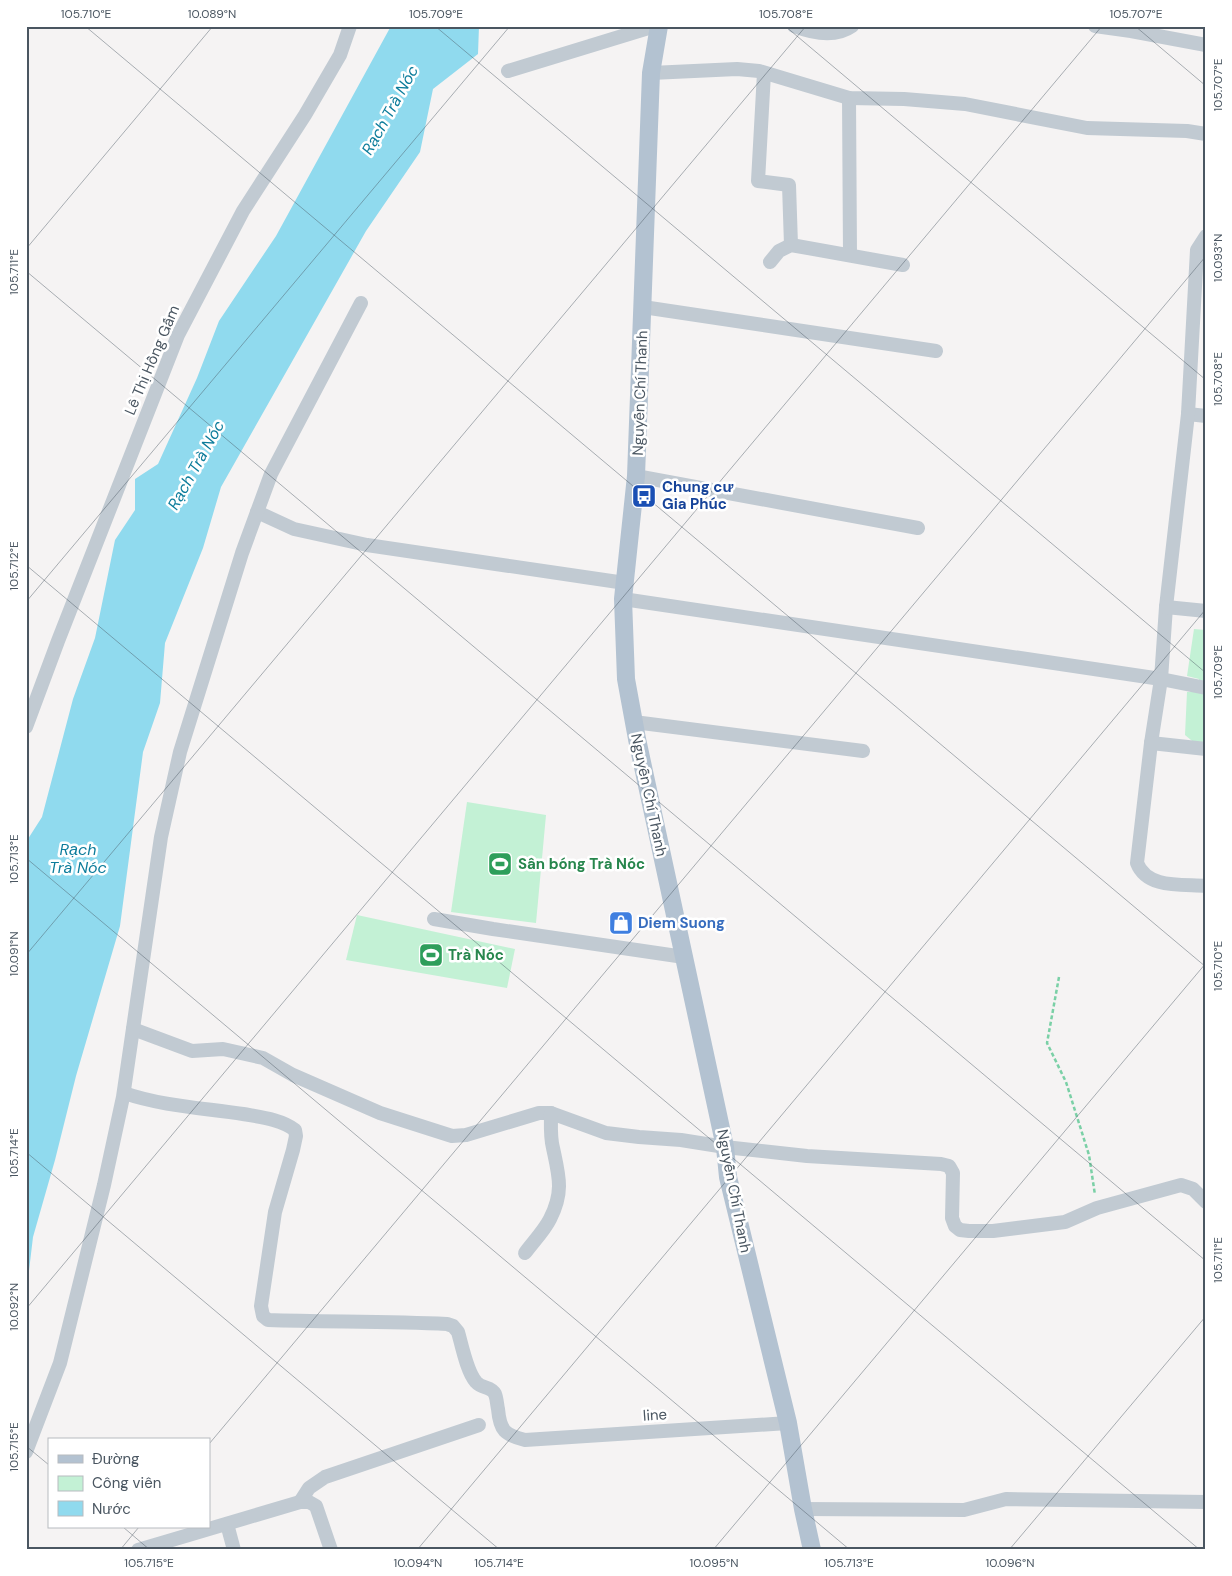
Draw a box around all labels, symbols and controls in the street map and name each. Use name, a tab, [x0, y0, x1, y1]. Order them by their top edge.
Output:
text: 105.710°E	[61, 6, 112, 22]
text: 10.089°N	[188, 6, 236, 22]
text: 105.709°E	[409, 6, 463, 22]
text: 105.708°E	[759, 6, 813, 22]
text: 105.707°E	[1110, 6, 1163, 22]
text: 105.707°E	[1210, 58, 1226, 111]
water label: Rạch Trà Nóc	[357, 62, 423, 158]
text: 10.093°N	[1210, 234, 1226, 282]
text: 105.711°E	[6, 249, 22, 295]
street label: Lê Thị Hồng Gấm	[120, 302, 184, 418]
street label: Nguyễn Chí Thanh	[628, 330, 652, 456]
text: 105.708°E	[1210, 352, 1226, 406]
water label: Rạch Trà Nóc	[163, 417, 229, 513]
place label: Chung cư Gia Phúc	[662, 477, 733, 514]
bus stop icon: Chung cư Gia Phúc	[631, 483, 657, 509]
text: 105.712°E	[6, 541, 22, 591]
text: 105.709°E	[1210, 645, 1226, 699]
street label: Nguyễn Chí Thanh	[626, 732, 672, 858]
text: 105.713°E	[6, 834, 22, 884]
water label: Rạch Trà Nóc	[49, 839, 107, 878]
sports icon: Sân bóng Trà Nóc	[487, 851, 513, 877]
place label: Sân bóng Trà Nóc	[518, 854, 645, 874]
shop icon: Diem Suong	[608, 910, 634, 936]
place label: Diem Suong	[638, 913, 725, 933]
text: 10.091°N	[6, 931, 22, 977]
text: 105.710°E	[1210, 940, 1226, 991]
sports icon: Trà Nóc	[418, 942, 444, 968]
place label: Trà Nóc	[448, 945, 504, 965]
text: 105.714°E	[6, 1128, 22, 1178]
street label: Nguyễn Chí Thanh	[712, 1128, 756, 1254]
text: 105.711°E	[1210, 1237, 1226, 1283]
text: 10.092°N	[6, 1283, 22, 1331]
street label: line	[642, 1404, 668, 1426]
text: 105.715°E	[6, 1422, 22, 1472]
legend	[48, 1438, 210, 1528]
text: Đường	[92, 1449, 140, 1469]
text: Công viên	[92, 1473, 161, 1493]
text: Nước	[92, 1499, 131, 1519]
text: 105.715°E	[124, 1555, 174, 1571]
text: 10.094°N	[394, 1555, 442, 1571]
text: 105.714°E	[474, 1555, 524, 1571]
text: 10.095°N	[690, 1555, 738, 1571]
text: 105.713°E	[824, 1555, 874, 1571]
text: 10.096°N	[985, 1555, 1035, 1571]

